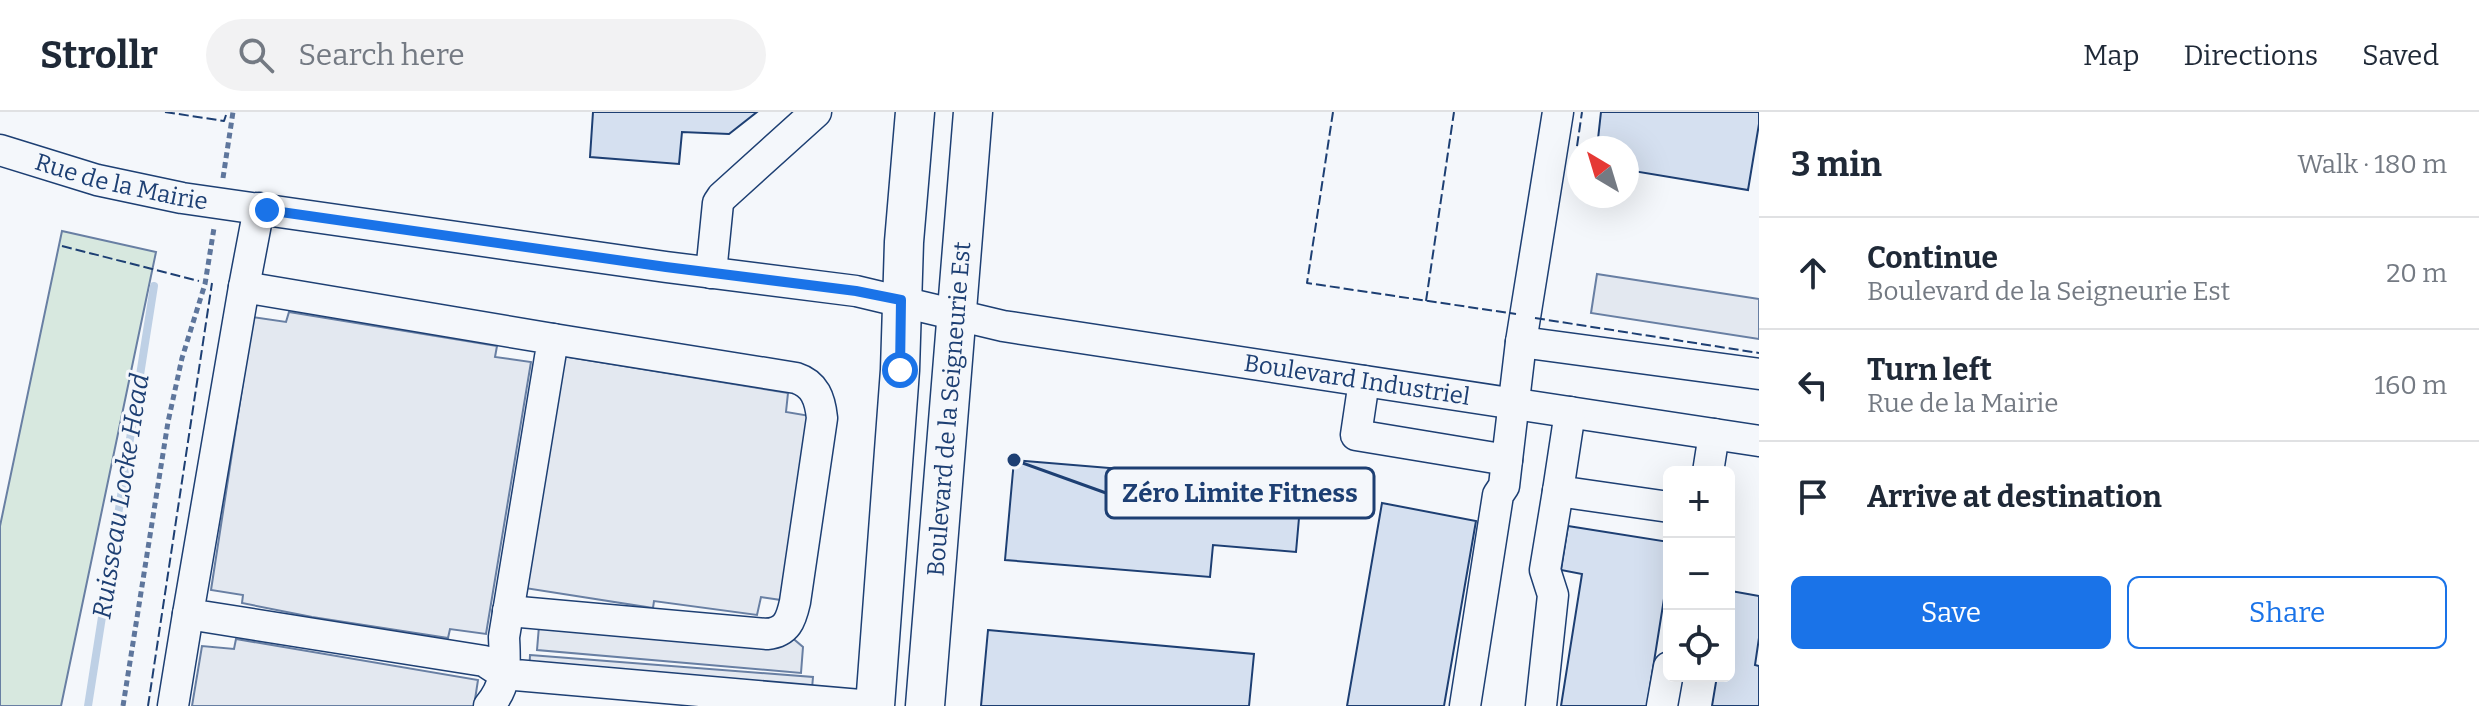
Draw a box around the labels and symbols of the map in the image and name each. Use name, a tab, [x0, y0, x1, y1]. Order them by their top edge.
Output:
north arrow	[1567, 136, 1639, 208]
street label: Rue de la Mairie	[32, 148, 210, 216]
route end	[249, 192, 285, 228]
street label: Boulevard de la Seigneurie Est	[922, 240, 976, 577]
street label: Boulevard Industriel	[1242, 349, 1472, 411]
route start	[882, 352, 918, 388]
water label: Ruisseau Locke Head	[86, 371, 156, 621]
callout: Zéro Limite Fitness	[1106, 468, 1374, 518]
text: Zéro Limite Fitness	[1122, 478, 1358, 509]

